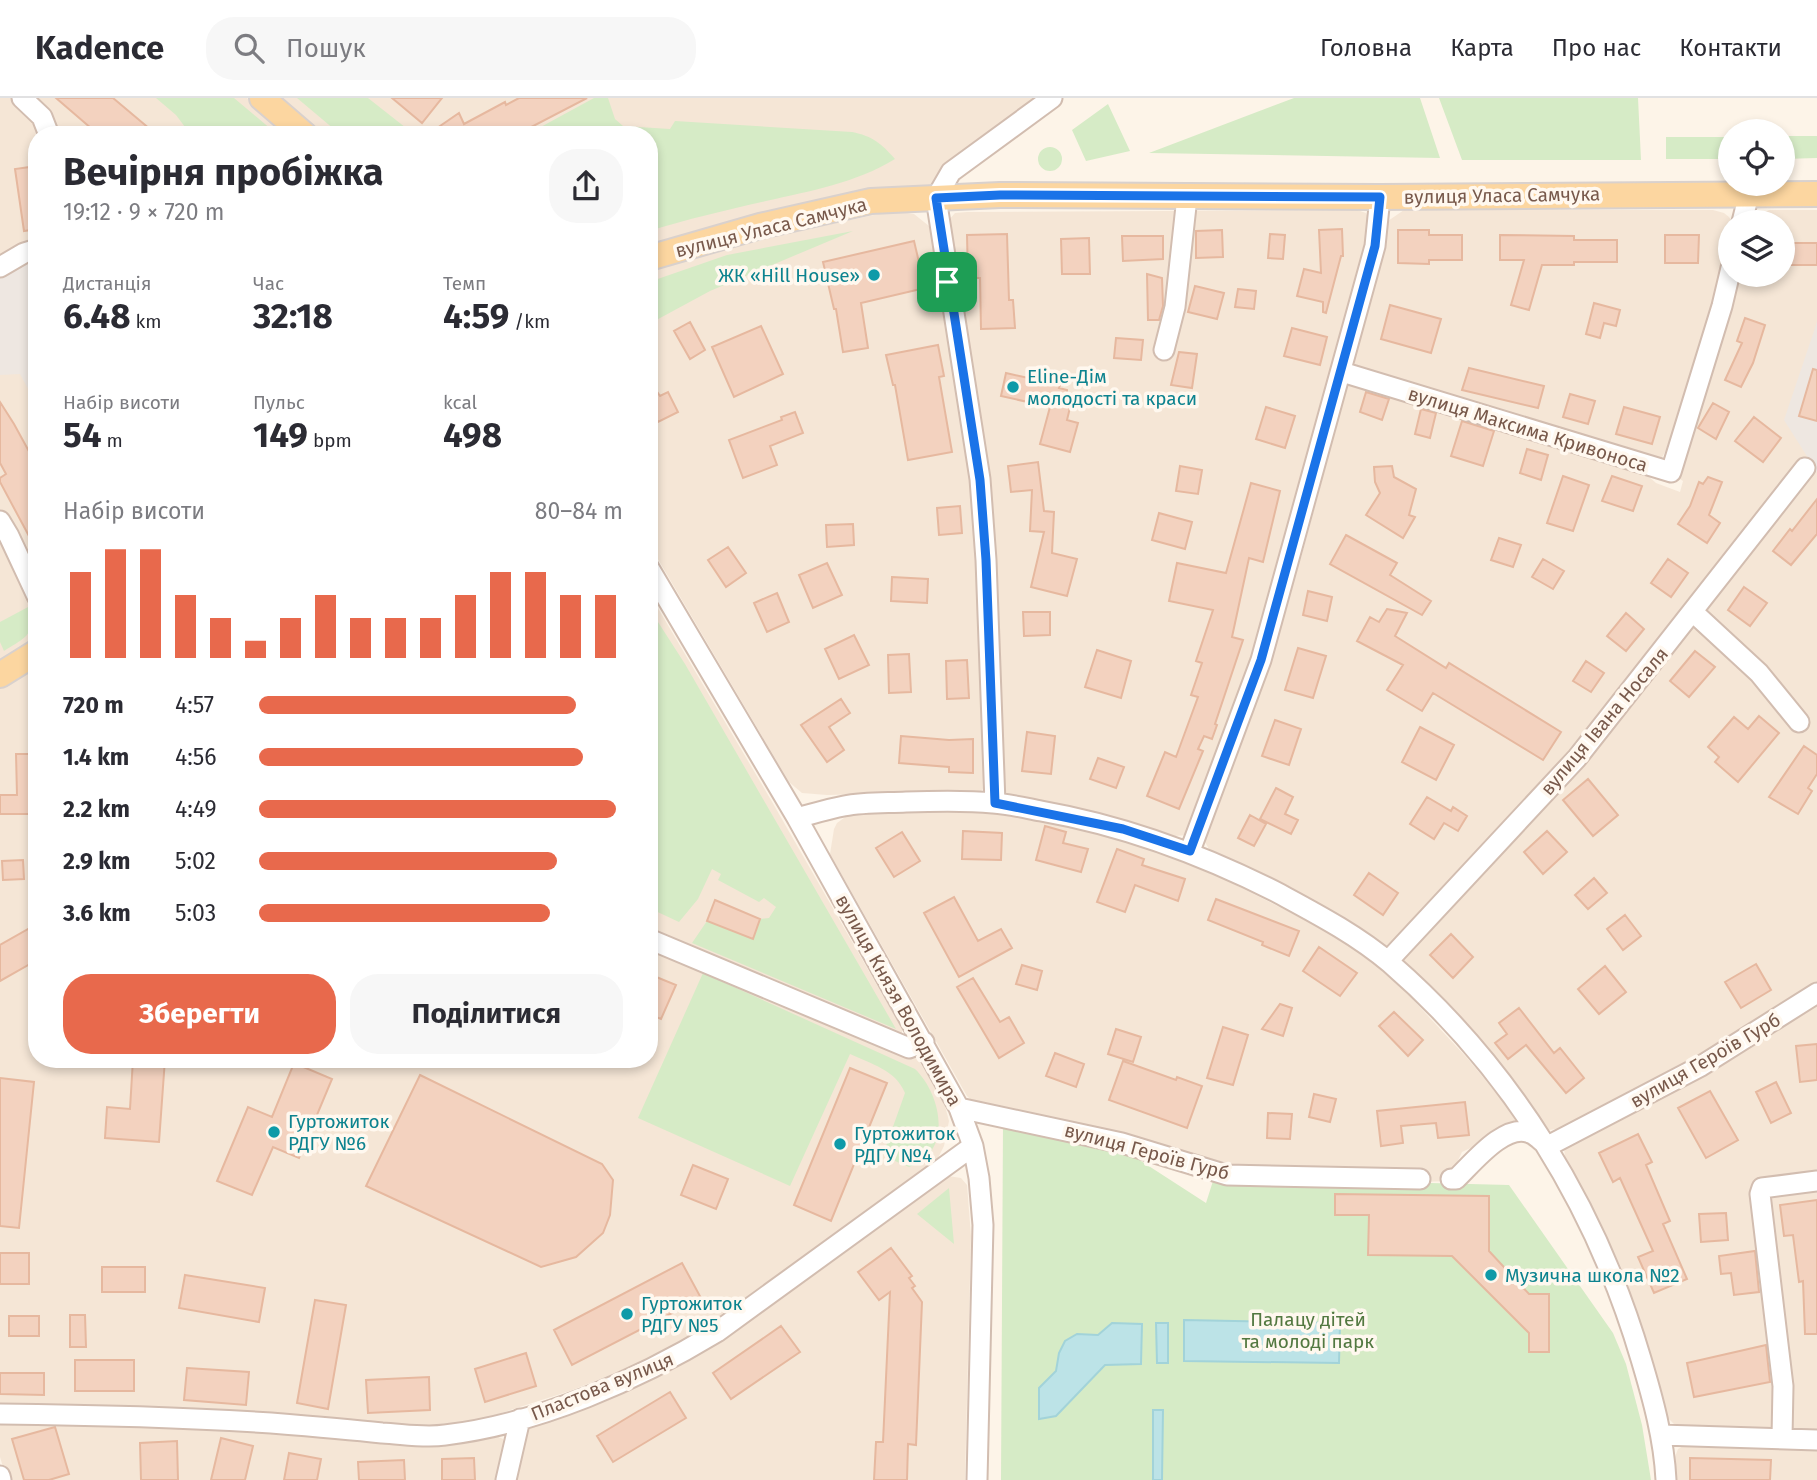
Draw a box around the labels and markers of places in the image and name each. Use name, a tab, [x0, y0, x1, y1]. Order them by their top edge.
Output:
pin	[917, 252, 977, 312]
place label: ЖК «Hill House»	[718, 264, 860, 287]
marker: ЖК «Hill House»	[866, 267, 882, 283]
place label: Eline-Дім молодості та краси	[1027, 365, 1197, 410]
marker: Eline-Дім молодості та краси	[1005, 379, 1021, 395]
place label: Гуртожиток РДГУ №6	[288, 1110, 390, 1155]
place label: Гуртожиток РДГУ №4	[854, 1122, 956, 1167]
marker: Гуртожиток РДГУ №6	[266, 1124, 282, 1140]
marker: Гуртожиток РДГУ №4	[832, 1136, 848, 1152]
place label: Музична школа №2	[1505, 1264, 1680, 1287]
marker: Музична школа №2	[1483, 1267, 1499, 1283]
place label: Гуртожиток РДГУ №5	[641, 1292, 743, 1337]
marker: Гуртожиток РДГУ №5	[619, 1306, 635, 1322]

